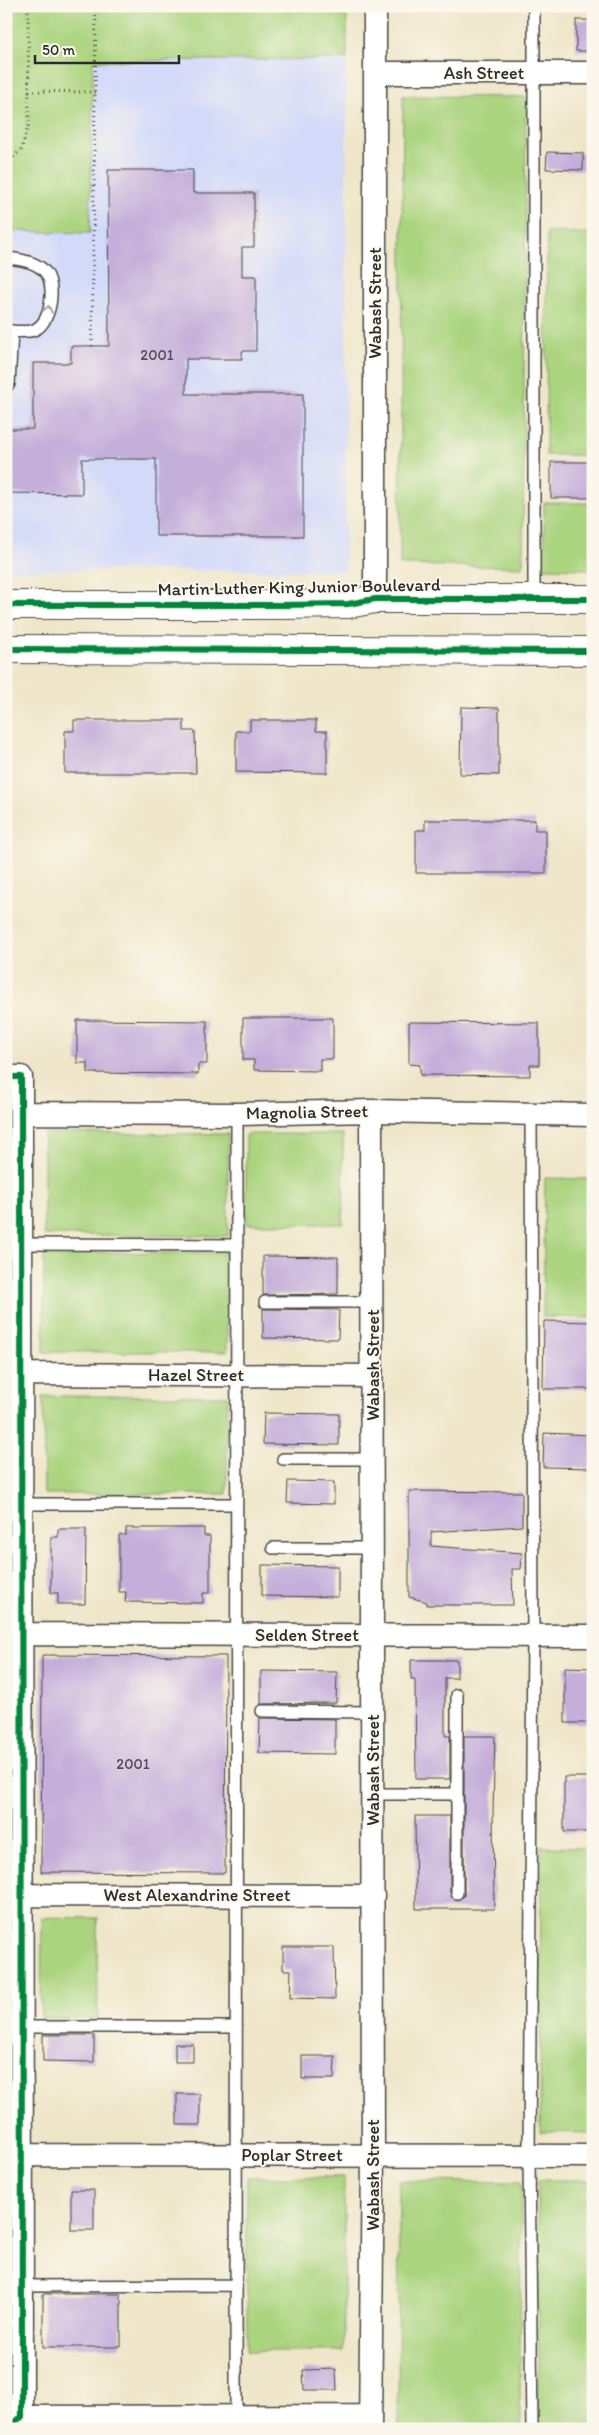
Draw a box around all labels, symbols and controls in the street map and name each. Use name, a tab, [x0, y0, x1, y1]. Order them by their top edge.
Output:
scale bar	[35, 32, 179, 64]
text: 50 m	[42, 41, 75, 59]
street label: Ash Street	[444, 62, 525, 84]
street label: Wabash Street	[364, 247, 386, 359]
one-way arrow	[42, 305, 52, 313]
house number: 2001	[140, 346, 174, 364]
street label: Martin Luther King Junior Boulevard	[157, 574, 441, 600]
street label: Magnolia Street	[246, 1100, 369, 1124]
street label: Wabash Street	[362, 1309, 384, 1421]
street label: Hazel Street	[148, 1364, 244, 1386]
street label: Selden Street	[255, 1624, 359, 1646]
street label: Wabash Street	[362, 1714, 384, 1826]
house number: 2001	[116, 1755, 150, 1773]
street label: West Alexandrine Street	[104, 1884, 291, 1906]
street label: Wabash Street	[362, 2119, 384, 2231]
street label: Poplar Street	[241, 2144, 343, 2166]

